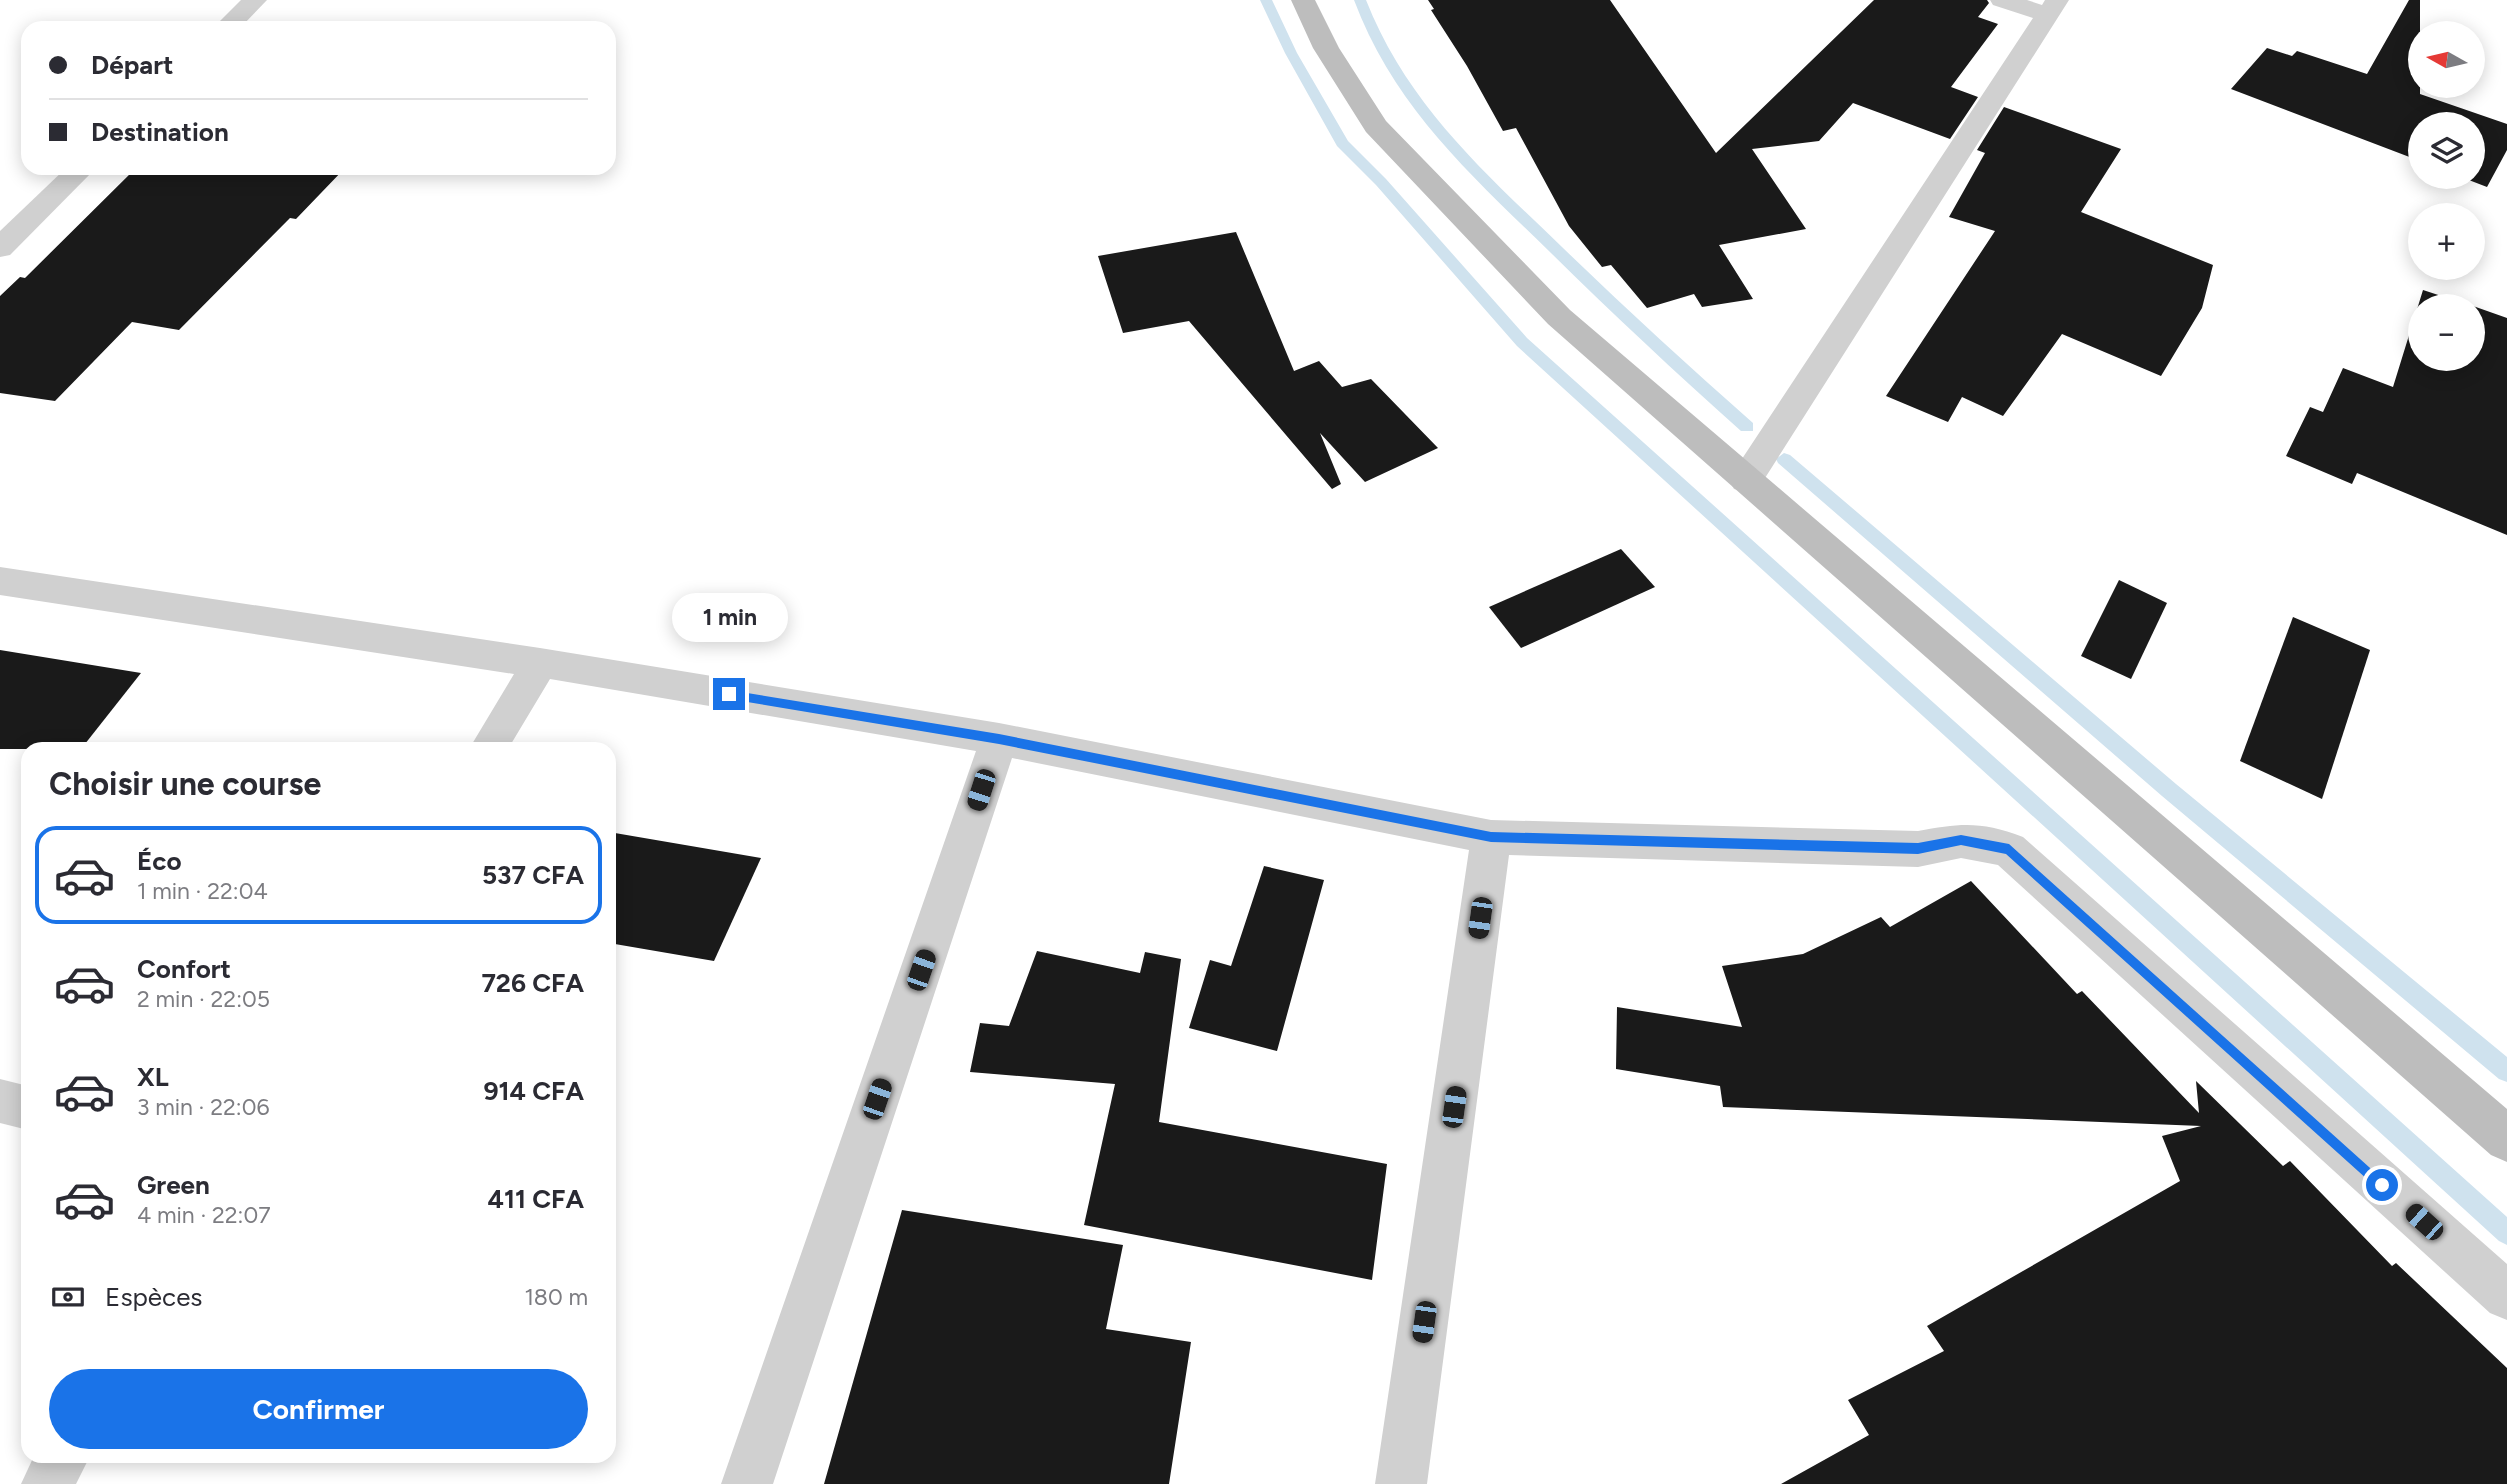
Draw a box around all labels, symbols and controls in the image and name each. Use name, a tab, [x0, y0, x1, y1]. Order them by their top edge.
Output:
north arrow	[2408, 21, 2485, 98]
map controls	[2408, 21, 2485, 371]
text: Départ	[91, 49, 173, 81]
button: layers	[2408, 112, 2485, 189]
text: Destination	[91, 116, 229, 148]
button: +	[2408, 203, 2485, 280]
button: −	[2408, 294, 2485, 371]
callout: 1 min	[671, 592, 787, 642]
text: 1 min	[703, 603, 757, 631]
route end	[713, 678, 745, 710]
text: Choisir une course	[49, 765, 321, 803]
car	[965, 767, 998, 813]
icon: car	[53, 844, 116, 907]
text: Éco	[137, 845, 182, 877]
text: 537 CFA	[482, 859, 584, 891]
text: 1 min · 22:04	[137, 877, 268, 905]
car	[1467, 896, 1494, 940]
car	[905, 947, 938, 993]
icon: car	[53, 952, 116, 1015]
text: Confort	[137, 953, 231, 985]
text: 726 CFA	[481, 967, 584, 999]
text: 2 min · 22:05	[137, 985, 270, 1013]
icon: car	[53, 1060, 116, 1123]
text: XL	[137, 1061, 169, 1093]
text: 914 CFA	[483, 1075, 584, 1107]
car	[861, 1076, 894, 1122]
car	[1441, 1085, 1468, 1129]
text: 3 min · 22:06	[137, 1093, 269, 1121]
icon: car	[53, 1168, 116, 1231]
text: Green	[137, 1169, 210, 1201]
route start	[2366, 1169, 2398, 1201]
text: 411 CFA	[488, 1183, 584, 1215]
car	[2402, 1200, 2447, 1244]
text: 4 min · 22:07	[137, 1201, 271, 1229]
icon: cash	[49, 1278, 87, 1316]
text: Espèces	[105, 1281, 202, 1313]
text: 180 m	[524, 1283, 588, 1311]
car	[1411, 1300, 1438, 1344]
button: Confirmer	[49, 1369, 588, 1449]

